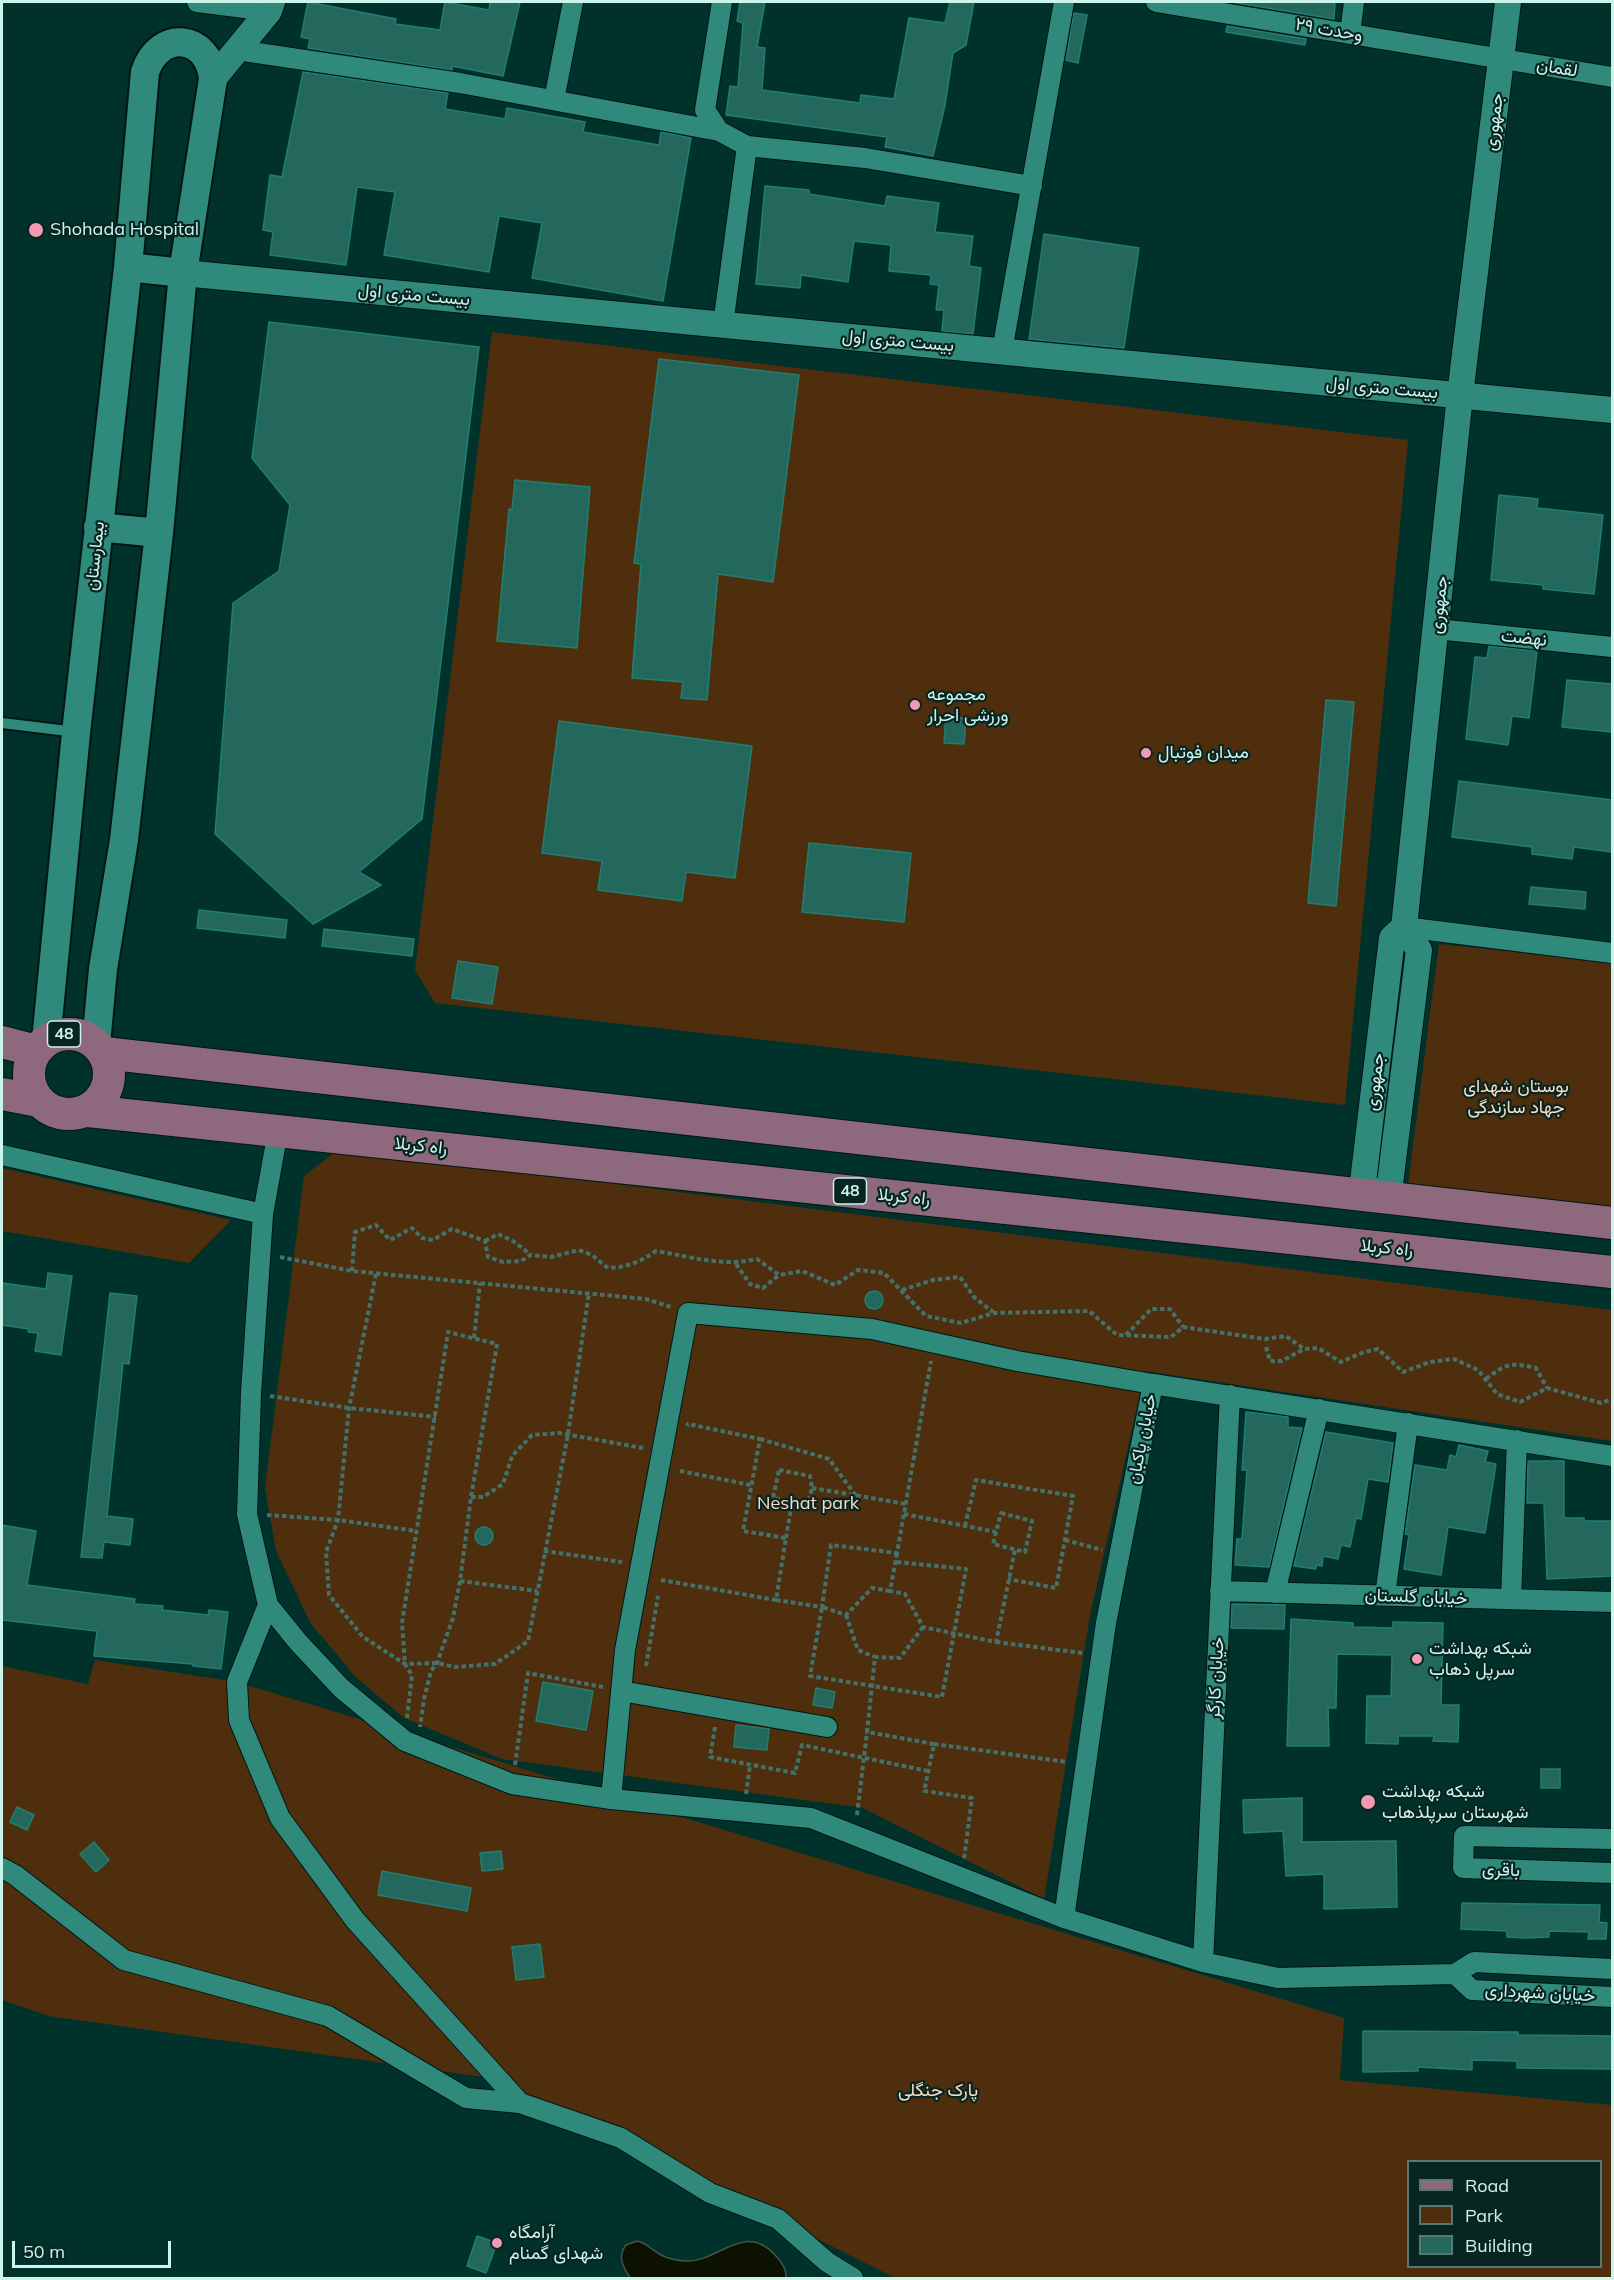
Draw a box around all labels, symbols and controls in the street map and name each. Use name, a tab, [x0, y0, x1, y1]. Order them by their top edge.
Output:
street label: وحدت ۲۹	[1294, 13, 1364, 47]
street label: لقمان	[1535, 54, 1579, 82]
street label: جمهوری	[1480, 92, 1508, 152]
place label: Shohada Hospital	[50, 219, 199, 241]
marker: Shohada Hospital	[27, 221, 45, 239]
street label: بیست متری اول	[357, 279, 471, 311]
street label: بیست متری اول	[841, 325, 955, 357]
street label: بیست متری اول	[1325, 372, 1439, 404]
street label: بیمارستان	[81, 520, 109, 592]
street label: جمهوری	[1425, 575, 1453, 635]
street label: نهضت	[1500, 625, 1548, 651]
place label: مجموعه ورزشی احرار	[927, 684, 1009, 726]
marker: مجموعه ورزشی احرار	[908, 698, 922, 712]
place label: میدان فوتبال	[1158, 742, 1249, 764]
marker: میدان فوتبال	[1139, 746, 1153, 760]
road number: 48	[48, 1021, 80, 1047]
street label: جمهوری	[1361, 1052, 1389, 1112]
park label: بوستان شهدای جهاد سازندگی	[1463, 1076, 1569, 1118]
street label: راه کربلا	[394, 1132, 448, 1160]
road number: 48	[834, 1178, 866, 1204]
street label: راه کربلا	[877, 1183, 931, 1211]
street label: راه کربلا	[1360, 1234, 1414, 1262]
street label: خیابان پاکبان	[1123, 1392, 1161, 1486]
park label: Neshat park	[757, 1493, 859, 1515]
street label: خیابان گلستان	[1364, 1584, 1468, 1610]
street label: خیابان کارگر	[1203, 1636, 1229, 1720]
place label: شبکه بهداشت سرپل ذهاب	[1429, 1638, 1532, 1680]
marker: شبکه بهداشت سرپل ذهاب	[1410, 1652, 1424, 1666]
place label: شبکه بهداشت شهرستان سرپلذهاب	[1382, 1781, 1528, 1824]
marker: شبکه بهداشت شهرستان سرپلذهاب	[1359, 1793, 1377, 1811]
street label: باقری	[1482, 1859, 1520, 1881]
street label: خیابان شهرداری	[1484, 1979, 1596, 2007]
park label: پارک جنگلی	[898, 2080, 978, 2102]
legend	[1407, 2160, 1602, 2268]
text: Road	[1465, 2174, 1509, 2197]
text: Park	[1465, 2204, 1503, 2227]
place label: آرامگاه شهدای گمنام	[509, 2222, 603, 2264]
scale bar	[15, 2229, 174, 2267]
text: Building	[1465, 2234, 1533, 2257]
marker: آرامگاه شهدای گمنام	[490, 2236, 504, 2250]
text: 50 m	[23, 2240, 65, 2263]

